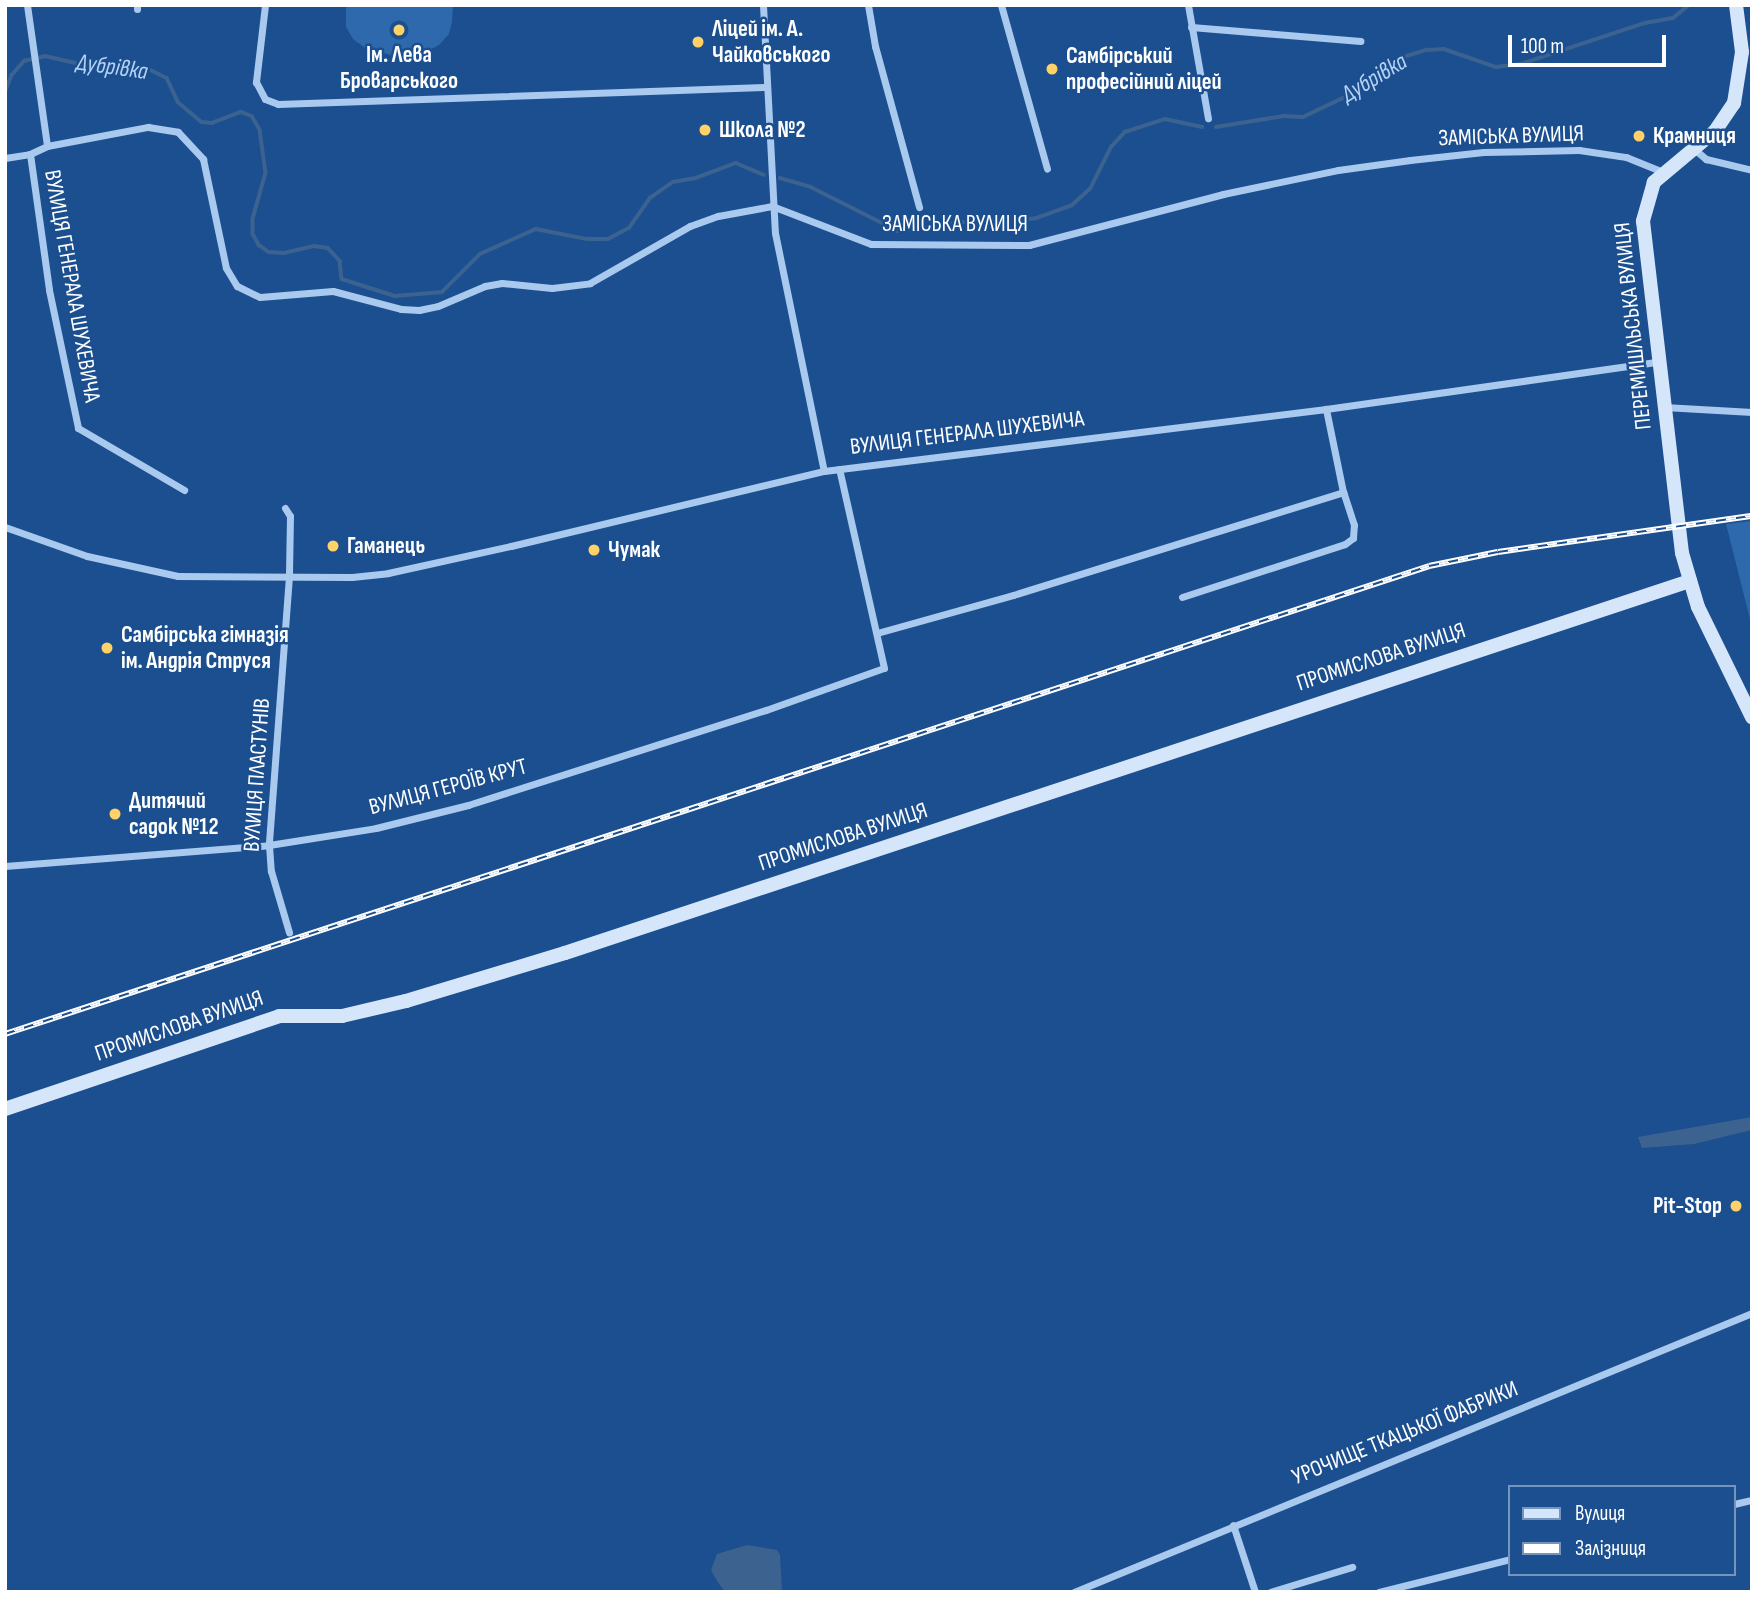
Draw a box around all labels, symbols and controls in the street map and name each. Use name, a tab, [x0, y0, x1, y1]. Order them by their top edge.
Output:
place label: Ліцей ім. А. Чайковського	[712, 15, 830, 69]
scale bar	[1512, 21, 1670, 65]
marker: Ім. Лева Броварського	[391, 22, 407, 38]
marker: Ліцей ім. А. Чайковського	[690, 34, 706, 50]
text: 100 m	[1521, 34, 1564, 59]
place label: Ім. Лева Броварського	[340, 41, 458, 95]
place label: Самбірський професійний ліцей	[1066, 42, 1222, 96]
water label: Дубрівка	[1336, 47, 1412, 109]
water label: Дубрівка	[74, 48, 150, 86]
marker: Самбірський професійний ліцей	[1044, 61, 1060, 77]
place label: Школа №2	[719, 116, 805, 144]
street label: ЗАМІСЬКА ВУЛИЦЯ	[1438, 120, 1584, 152]
marker: Школа №2	[697, 122, 713, 138]
place label: Крамниця	[1653, 122, 1736, 150]
marker: Крамниця	[1631, 128, 1647, 144]
street label: ВУЛИЦЯ ГЕНЕРАЛА ШУХЕВИЧА	[38, 168, 106, 404]
street label: ЗАМІСЬКА ВУЛИЦЯ	[882, 210, 1028, 238]
street label: ПЕРЕМИШЛЬСЬКА ВУЛИЦЯ	[1608, 221, 1658, 431]
street label: ВУЛИЦЯ ГЕНЕРАЛА ШУХЕВИЧА	[848, 405, 1086, 461]
place label: Гаманець	[347, 532, 425, 560]
place label: Чумак	[608, 536, 660, 564]
marker: Гаманець	[325, 538, 341, 554]
marker: Чумак	[586, 542, 602, 558]
street label: ПРОМИСЛОВА ВУЛИЦЯ	[1293, 617, 1469, 697]
place label: Самбірська гімназія ім. Андрія Струся	[121, 621, 289, 675]
marker: Самбірська гімназія ім. Андрія Струся	[99, 640, 115, 656]
street label: ВУЛИЦЯ ПЛАСТУНІВ	[238, 697, 276, 853]
street label: ВУЛИЦЯ ГЕРОЇВ КРУТ	[366, 753, 530, 821]
place label: Дитячий садок №12	[129, 787, 219, 841]
street label: ПРОМИСЛОВА ВУЛИЦЯ	[755, 797, 931, 877]
marker: Дитячий садок №12	[107, 806, 123, 822]
street label: ПРОМИСЛОВА ВУЛИЦЯ	[91, 984, 267, 1068]
place label: Pit-Stop	[1653, 1192, 1722, 1220]
marker: Pit-Stop	[1728, 1198, 1744, 1214]
street label: УРОЧИЩЕ ТКАЦЬКОЇ ФАБРИКИ	[1288, 1375, 1522, 1491]
legend	[1508, 1485, 1736, 1576]
text: Вулиця	[1575, 1501, 1625, 1526]
text: Залізниця	[1575, 1536, 1646, 1561]

